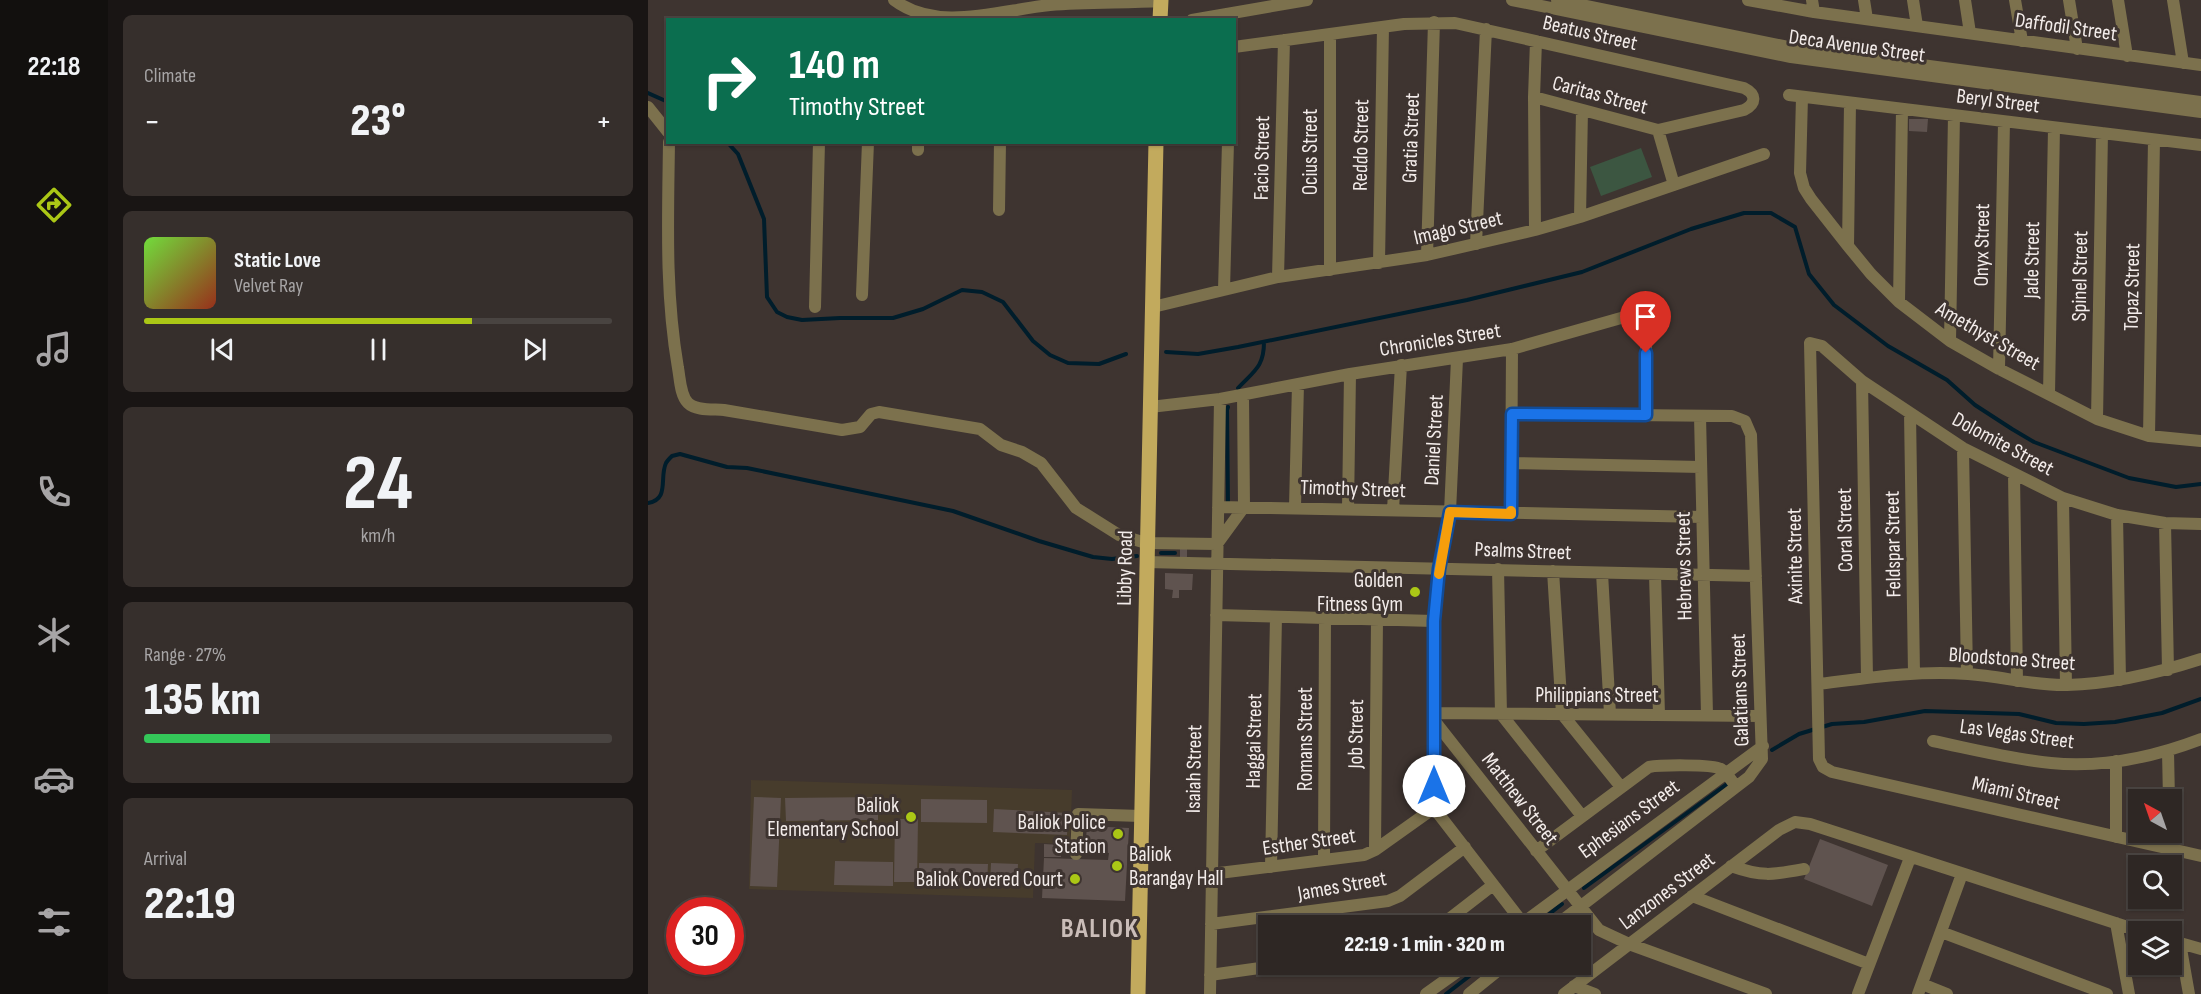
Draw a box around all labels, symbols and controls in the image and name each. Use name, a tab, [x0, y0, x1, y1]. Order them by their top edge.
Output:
street label: Daffodil Street	[2013, 7, 2119, 47]
street label: Beatus Street	[1540, 10, 1640, 56]
street label: Deca Avenue Street	[1787, 24, 1927, 68]
text: 140 m	[789, 40, 880, 91]
icon: right	[690, 42, 768, 120]
text: 22:18	[27, 51, 81, 83]
text: Climate	[144, 64, 196, 88]
street label: Caritas Street	[1550, 70, 1650, 120]
street label: Beryl Street	[1955, 83, 2041, 119]
text: Timothy Street	[789, 91, 925, 123]
street label: Gratia Street	[1397, 92, 1425, 184]
text: 23°	[350, 94, 406, 149]
street label: Reddo Street	[1348, 99, 1374, 191]
text: −	[144, 102, 160, 142]
text: +	[596, 102, 612, 142]
street label: Ocius Street	[1298, 109, 1323, 195]
street label: Facio Street	[1249, 116, 1275, 200]
icon: directions	[33, 184, 75, 226]
street label: Onyx Street	[1969, 203, 1995, 287]
street label: Imago Street	[1411, 206, 1505, 250]
street label: Jade Street	[2019, 221, 2045, 300]
street label: Spinel Street	[2067, 230, 2093, 322]
street label: Topaz Street	[2119, 243, 2145, 331]
text: Static Love	[234, 247, 321, 274]
text: Velvet Ray	[234, 274, 303, 298]
pin	[1620, 291, 1671, 353]
street label: Amethyst Street	[1931, 296, 2045, 376]
icon: arrive	[1629, 300, 1662, 333]
street label: Chronicles Street	[1378, 318, 1502, 362]
icon: music	[33, 328, 75, 370]
icon: previous	[206, 333, 239, 366]
icon: pause	[362, 333, 395, 366]
icon: next	[518, 333, 551, 366]
street label: Daniel Street	[1419, 394, 1449, 486]
street label: Dolomite Street	[1948, 407, 2058, 481]
text: 24	[343, 438, 413, 531]
icon: phone	[33, 471, 75, 513]
street label: Timothy Street	[1300, 475, 1406, 503]
street label: Coral Street	[1832, 488, 1858, 572]
street label: Feldspar Street	[1880, 490, 1906, 598]
street label: Axinite Street	[1782, 508, 1808, 605]
street label: Hebrews Street	[1671, 511, 1697, 621]
text: km/h	[361, 524, 395, 548]
street label: Libby Road	[1112, 530, 1138, 606]
street label: Psalms Street	[1474, 537, 1572, 565]
place label: Golden Fitness Gym	[1317, 568, 1403, 617]
marker: Golden Fitness Gym	[1408, 585, 1422, 599]
icon: climate	[33, 614, 75, 656]
street label: Galatians Street	[1726, 633, 1754, 747]
street label: Bloodstone Street	[1948, 642, 2076, 676]
text: Range · 27%	[144, 643, 226, 667]
text: 135 km	[144, 673, 261, 728]
street label: Philippians Street	[1535, 683, 1659, 708]
street label: Romans Street	[1293, 687, 1318, 791]
street label: Haggai Street	[1241, 693, 1267, 789]
street label: Job Street	[1343, 699, 1369, 770]
street label: Las Vegas Street	[1958, 714, 2076, 754]
street label: Isaiah Street	[1181, 725, 1207, 813]
street label: Matthew Street	[1476, 748, 1564, 850]
position arrow	[1402, 754, 1466, 818]
icon: car	[33, 758, 75, 800]
street label: Miami Street	[1970, 771, 2062, 815]
street label: Ephesians Street	[1574, 774, 1684, 864]
north arrow	[2128, 789, 2182, 843]
map controls	[2128, 789, 2182, 975]
place label: Baliok Elementary School	[767, 793, 899, 842]
marker: Baliok Elementary School	[904, 810, 918, 824]
place label: Baliok Police Station	[1018, 810, 1106, 859]
street label: Esther Street	[1261, 823, 1357, 861]
marker: Baliok Police Station	[1111, 827, 1125, 841]
place label: Baliok Barangay Hall	[1129, 842, 1223, 891]
text: Arrival	[144, 847, 187, 871]
street label: Lanzones Street	[1614, 847, 1720, 935]
button: search	[2128, 855, 2182, 909]
marker: Baliok Barangay Hall	[1110, 859, 1124, 873]
street label: James Street	[1295, 866, 1388, 906]
place label: Baliok Covered Court	[916, 867, 1063, 892]
marker: Baliok Covered Court	[1068, 872, 1082, 886]
text: 22:19	[144, 877, 236, 932]
speed limit sign: 30	[666, 897, 744, 975]
icon: filters	[33, 901, 75, 943]
district label: BALIOK	[1061, 913, 1139, 945]
button: layers	[2128, 921, 2182, 975]
text: 22:19 · 1 min · 320 m	[1344, 931, 1505, 958]

